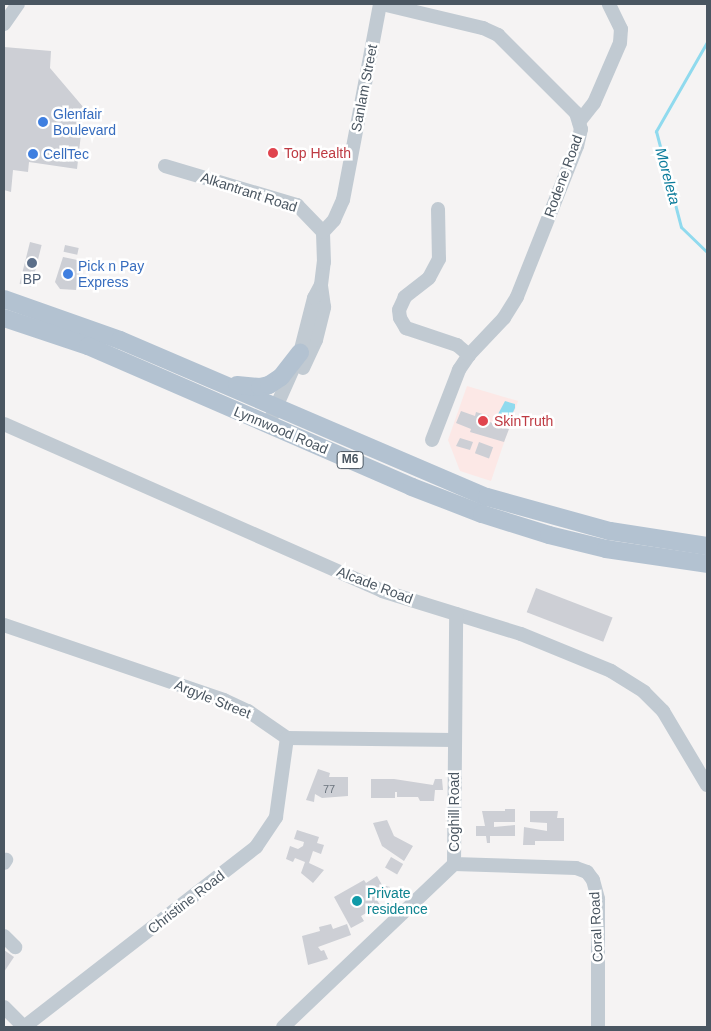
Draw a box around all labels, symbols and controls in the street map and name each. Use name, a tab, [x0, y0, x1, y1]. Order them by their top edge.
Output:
street label: Sanlam Street	[347, 43, 381, 133]
place label: Glenfair Boulevard	[53, 106, 116, 138]
marker: Glenfair Boulevard	[37, 116, 49, 128]
street label: Rodene Road	[540, 133, 586, 219]
place label: Top Health	[284, 145, 351, 161]
water label: Moreleta	[652, 145, 684, 207]
place label: CellTec	[43, 146, 89, 162]
marker: Top Health	[266, 146, 280, 160]
marker: CellTec	[27, 148, 39, 160]
street label: Alkantrant Road	[199, 168, 299, 216]
marker: BP	[26, 257, 38, 269]
place label: Pick n Pay Express	[78, 258, 144, 290]
marker: Pick n Pay Express	[62, 268, 74, 280]
place label: BP	[23, 271, 41, 287]
street label: Lynnwood Road	[231, 403, 331, 457]
place label: SkinTruth	[494, 413, 553, 429]
marker: SkinTruth	[476, 414, 490, 428]
road number: M6	[336, 450, 364, 470]
street label: Alcade Road	[335, 563, 415, 607]
street label: Argyle Street	[172, 676, 254, 722]
street label: Coghill Road	[446, 772, 462, 852]
house number: 77	[323, 782, 335, 796]
street label: Christine Road	[144, 867, 228, 937]
place label: Private residence	[367, 885, 428, 918]
street label: Coral Road	[586, 891, 606, 963]
marker: Private residence	[351, 895, 363, 907]

